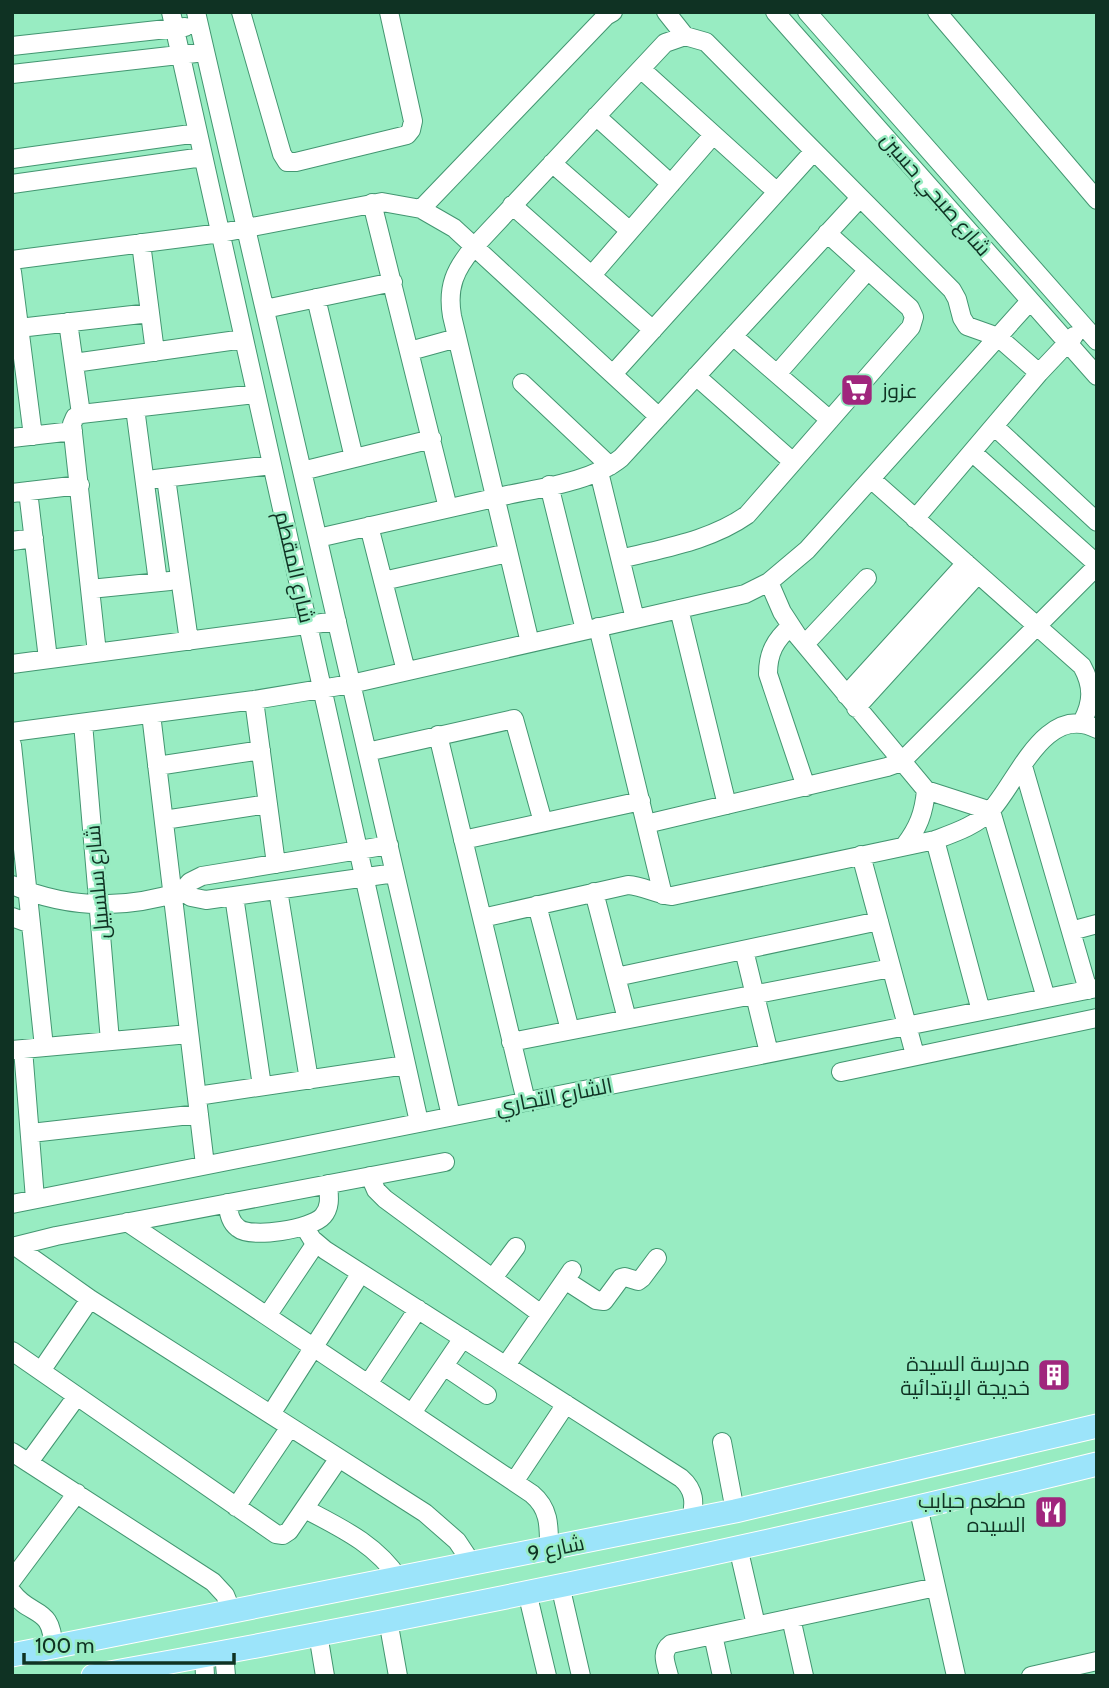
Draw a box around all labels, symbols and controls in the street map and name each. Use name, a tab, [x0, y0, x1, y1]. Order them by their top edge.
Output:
street label: شارع صبحي حسين	[873, 127, 996, 263]
supermarket icon: عزوز	[838, 371, 876, 409]
place label: عزوز	[881, 378, 918, 403]
street label: شارع المقطم	[268, 509, 320, 626]
street label: شارع سلسبيل	[80, 824, 116, 940]
street label: الشارع التجاري	[494, 1072, 615, 1123]
place label: مدرسة السيدة خديجة الإبتدائية	[900, 1351, 1030, 1401]
building icon: مدرسة السيدة خديجة الإبتدائية	[1035, 1356, 1073, 1394]
place label: مطعم حبايب السيده	[918, 1488, 1026, 1537]
restaurant icon: مطعم حبايب السيده	[1032, 1493, 1070, 1531]
street label: شارع 9	[525, 1530, 587, 1568]
scale bar	[24, 1622, 234, 1666]
text: 100 m	[35, 1633, 94, 1658]

